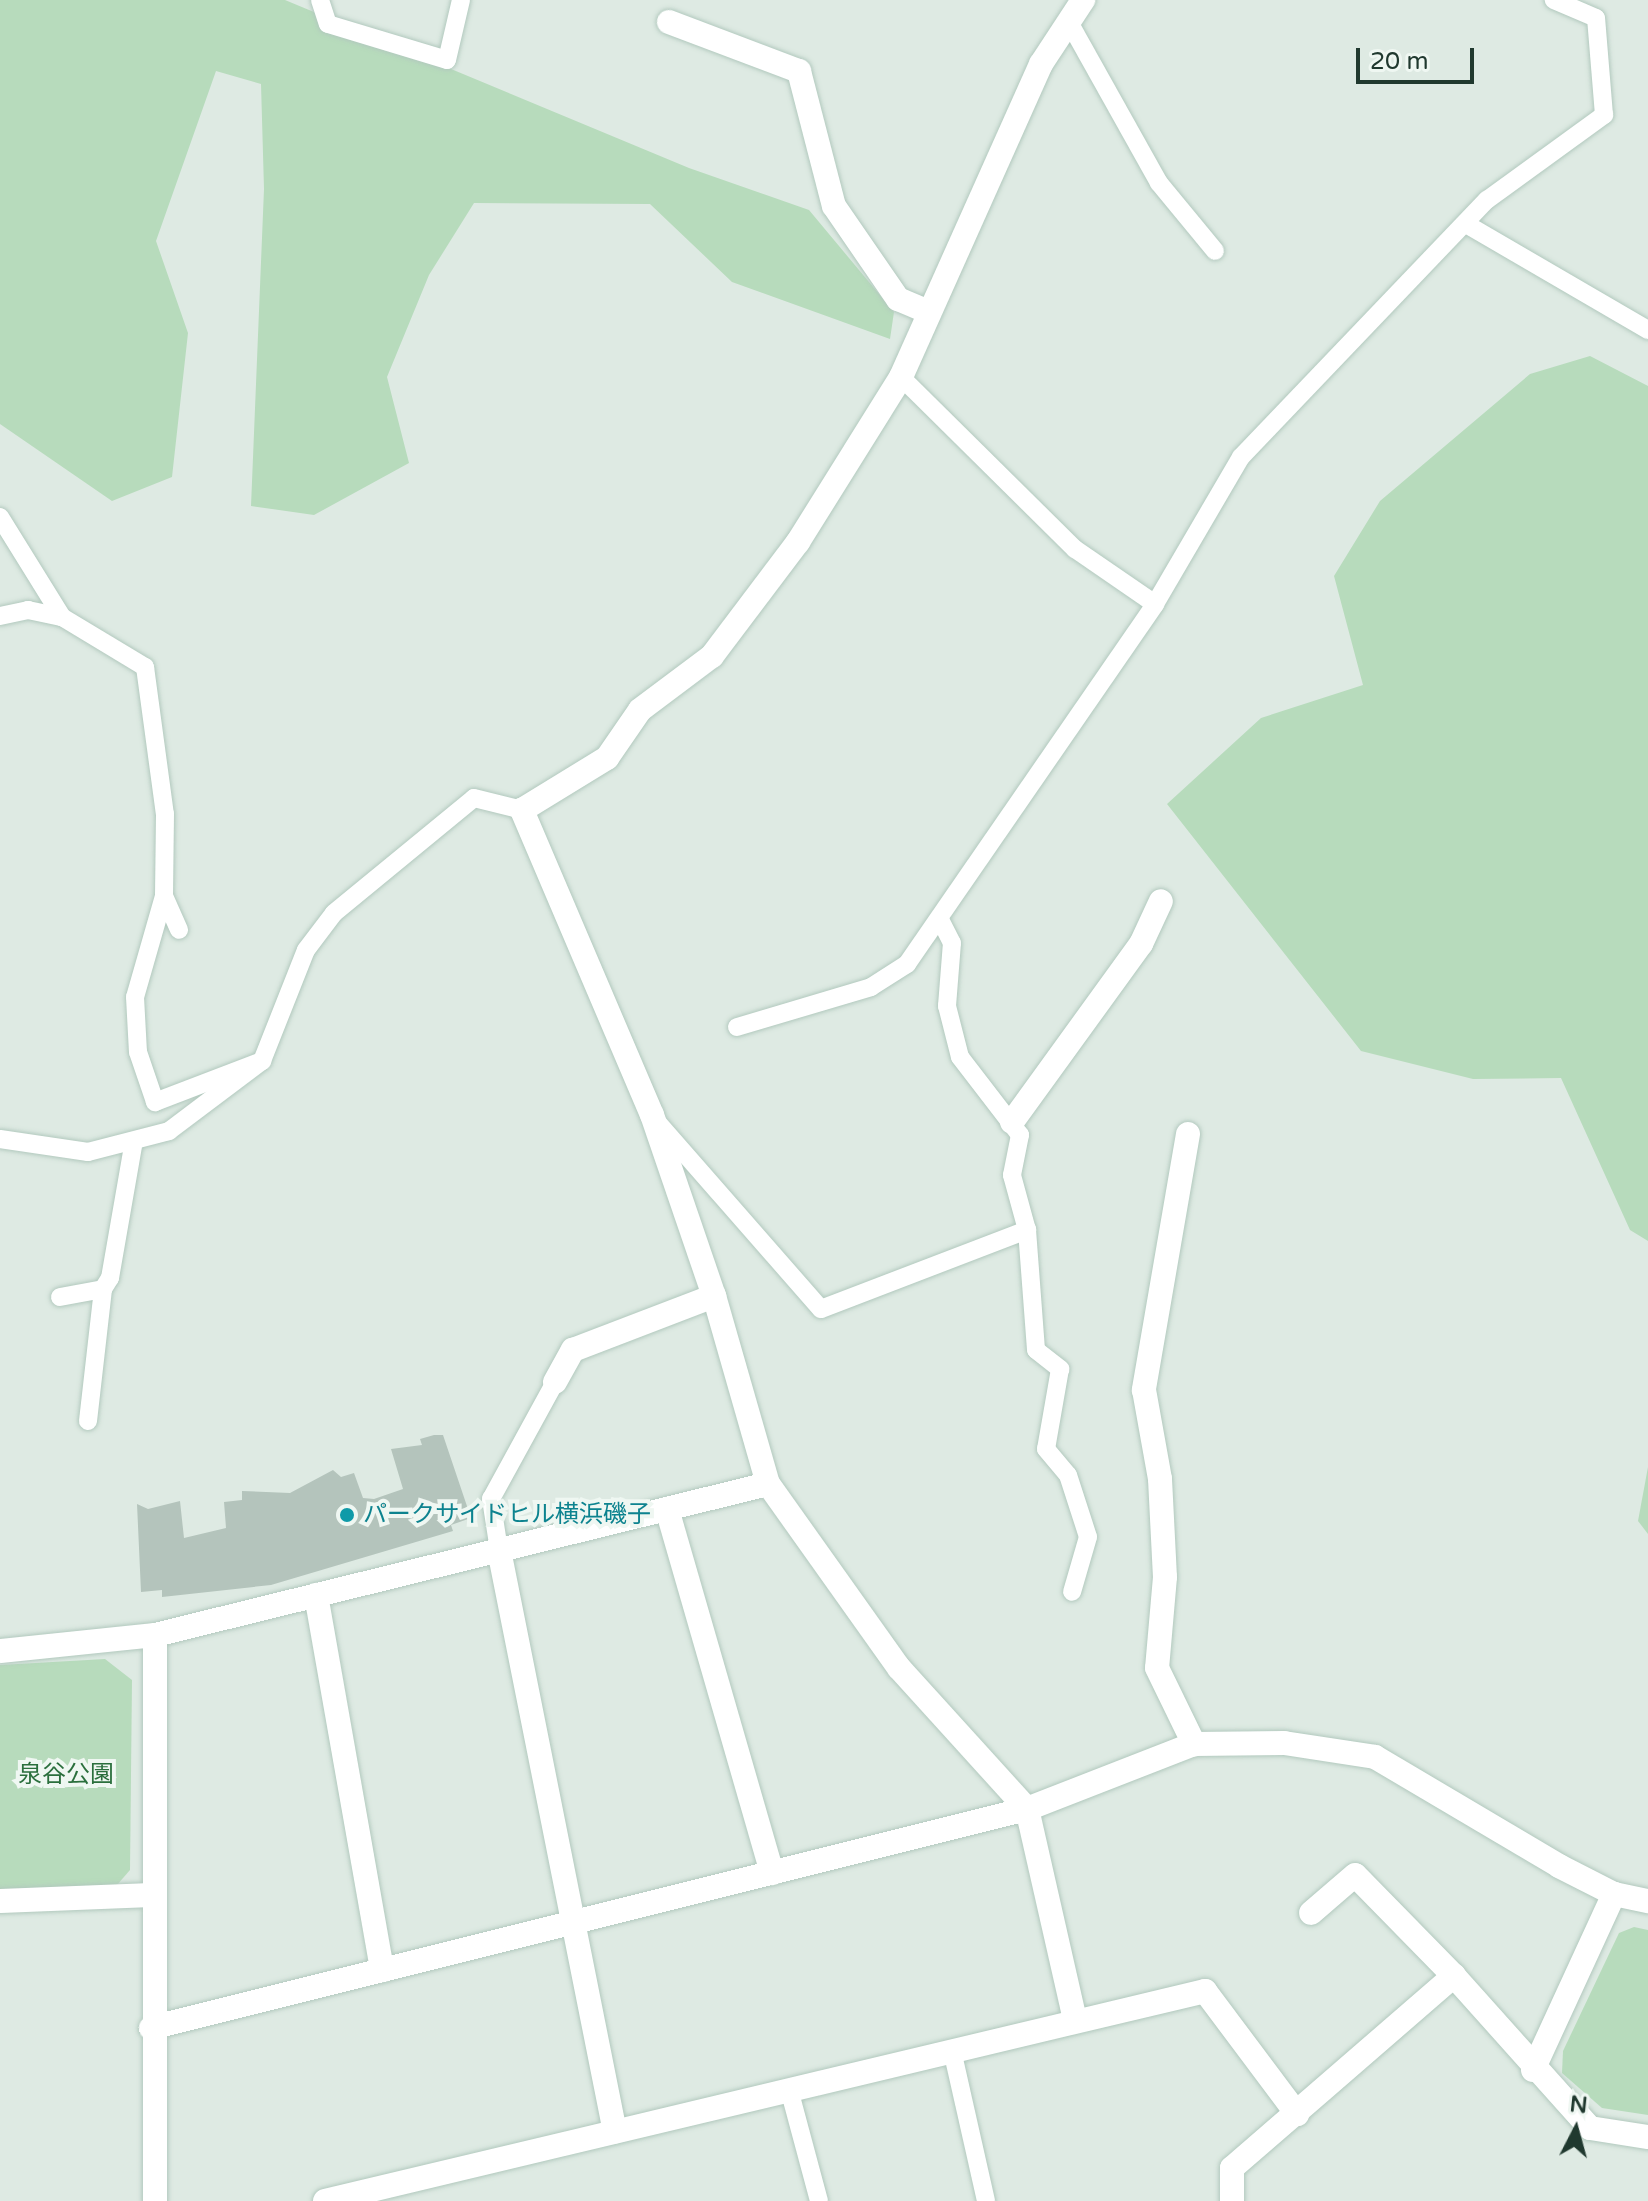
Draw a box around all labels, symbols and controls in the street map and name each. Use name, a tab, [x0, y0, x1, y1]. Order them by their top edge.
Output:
scale bar	[1360, 32, 1478, 82]
text: 20 m	[1370, 47, 1428, 76]
place label: パークサイドヒル横浜磯子	[363, 1501, 651, 1529]
marker: パークサイドヒル横浜磯子	[338, 1506, 356, 1524]
park label: 泉谷公園	[18, 1761, 114, 1789]
north arrow	[1536, 2089, 1616, 2169]
text: N	[1568, 2091, 1589, 2119]

